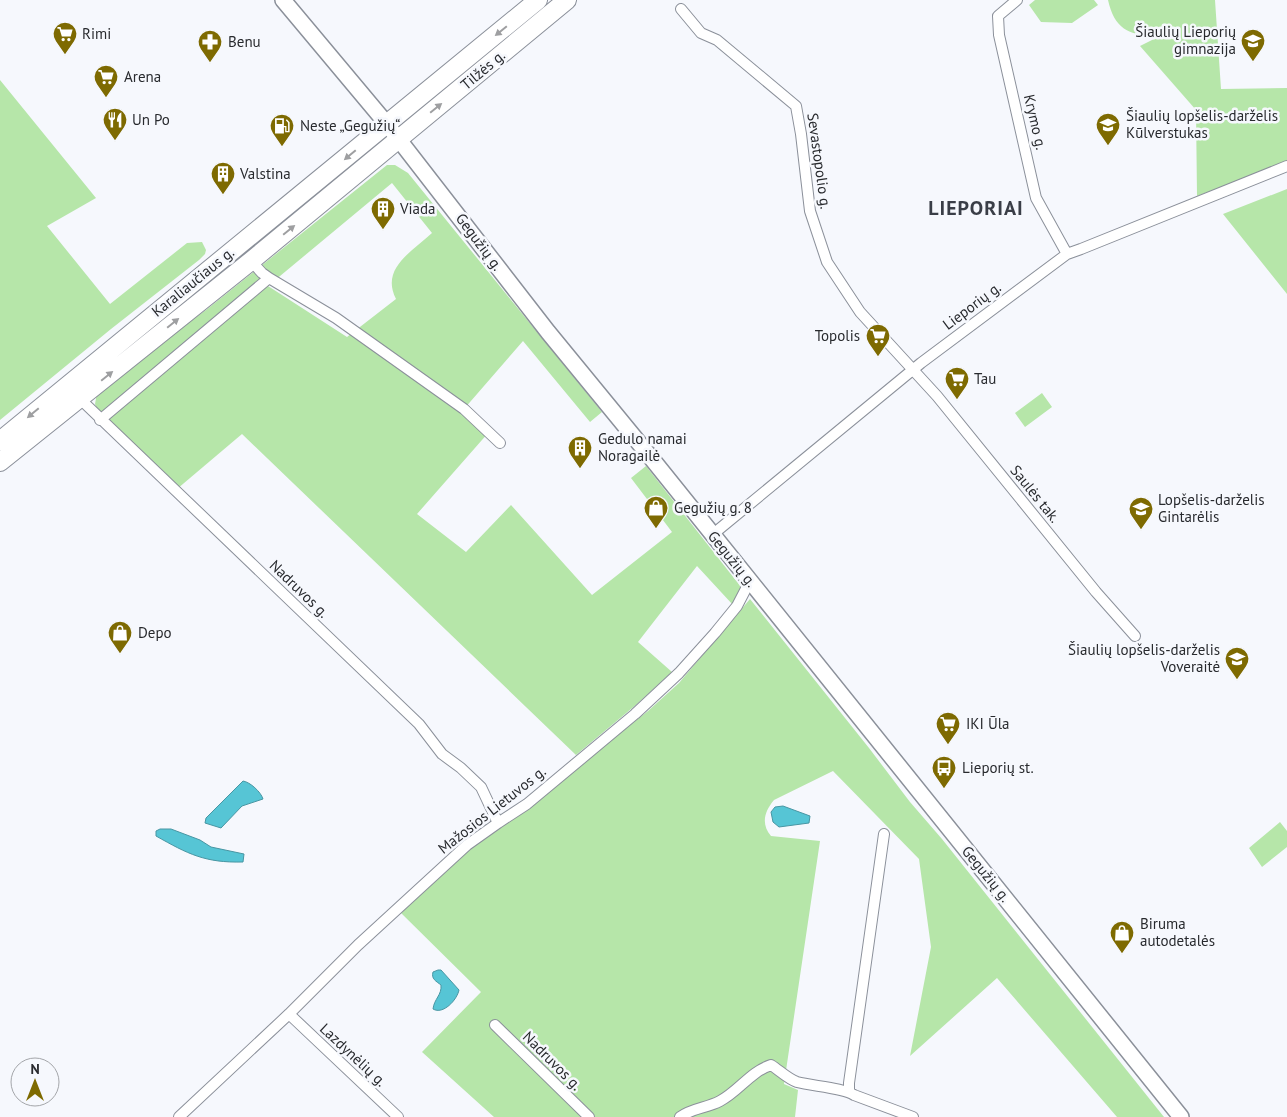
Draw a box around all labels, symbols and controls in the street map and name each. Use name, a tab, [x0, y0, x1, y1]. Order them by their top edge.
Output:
supermarket icon: Rimi	[52, 21, 78, 55]
place label: Šiaulių Lieporių gimnazija	[1135, 22, 1236, 58]
place label: Rimi	[82, 24, 111, 43]
one-way arrow	[494, 25, 507, 36]
school or university icon: Šiaulių Lieporių gimnazija	[1240, 28, 1266, 62]
pharmacy icon: Benu	[197, 29, 223, 63]
place label: Benu	[228, 32, 261, 51]
street label: Tilžės g.	[456, 45, 509, 94]
supermarket icon: Arena	[93, 64, 119, 98]
place label: Arena	[124, 67, 161, 86]
street label: Krymo g.	[1020, 92, 1051, 151]
one-way arrow	[430, 103, 443, 114]
place label: Šiaulių lopšelis-darželis Kūlverstukas	[1126, 106, 1278, 142]
restaurant icon: Un Po	[102, 107, 128, 141]
place label: Un Po	[132, 110, 170, 129]
street label: Sevastopolio g.	[803, 112, 836, 210]
school or university icon: Šiaulių lopšelis-darželis Kūlverstukas	[1095, 112, 1121, 146]
fuel station icon: Neste „Gegužių“	[269, 113, 295, 147]
place label: Neste „Gegužių“	[300, 116, 400, 135]
one-way arrow	[343, 150, 356, 161]
building icon: Valstina	[210, 161, 236, 195]
place label: Valstina	[239, 164, 291, 183]
district label: LIEPORIAI	[928, 195, 1024, 221]
building icon: Viada	[370, 196, 396, 230]
place label: Viada	[399, 199, 436, 218]
street label: Gegužių g.	[452, 209, 507, 274]
one-way arrow	[282, 224, 295, 235]
street label: Karaliaučiaus g.	[148, 243, 238, 321]
street label: Lieporių g.	[939, 278, 1005, 334]
one-way arrow	[167, 317, 180, 328]
supermarket icon: Topolis	[865, 323, 891, 357]
place label: Topolis	[815, 326, 860, 345]
supermarket icon: Tau	[944, 366, 970, 400]
place label: Tau	[974, 369, 996, 388]
one-way arrow	[100, 370, 113, 381]
one-way arrow	[27, 408, 40, 419]
place label: Gedulo namai Noragailė	[598, 429, 687, 465]
building icon: Gedulo namai Noragailė	[567, 435, 593, 469]
street label: Saulės tak.	[1006, 461, 1064, 526]
place label: Lopšelis-darželis Gintarėlis	[1158, 490, 1265, 526]
shop icon: Gegužių g. 8	[643, 495, 669, 529]
school or university icon: Lopšelis-darželis Gintarėlis	[1128, 496, 1154, 530]
place label: Gegužių g. 8	[674, 498, 752, 517]
street label: Gegužių g.	[704, 527, 761, 591]
street label: Nadruvos g.	[266, 556, 333, 622]
shop icon: Depo	[107, 620, 133, 654]
place label: Depo	[138, 623, 172, 642]
place label: Šiaulių lopšelis-darželis Voveraitė	[1068, 640, 1220, 676]
school or university icon: Šiaulių lopšelis-darželis Voveraitė	[1224, 646, 1250, 680]
supermarket icon: IKI Ūla	[935, 711, 961, 745]
place label: IKI Ūla	[966, 714, 1010, 733]
bus stop icon: Lieporių st.	[931, 755, 957, 789]
place label: Lieporių st.	[962, 758, 1034, 777]
street label: Mažosios Lietuvos g.	[434, 762, 549, 858]
street label: Gegužių g.	[958, 842, 1015, 906]
place label: Biruma autodetalės	[1140, 914, 1215, 950]
shop icon: Biruma autodetalės	[1109, 920, 1135, 954]
street label: Lazdynėlių g.	[316, 1019, 391, 1090]
street label: Nadruvos g.	[519, 1027, 586, 1094]
north arrow	[10, 1057, 60, 1107]
text: N	[30, 1060, 40, 1078]

